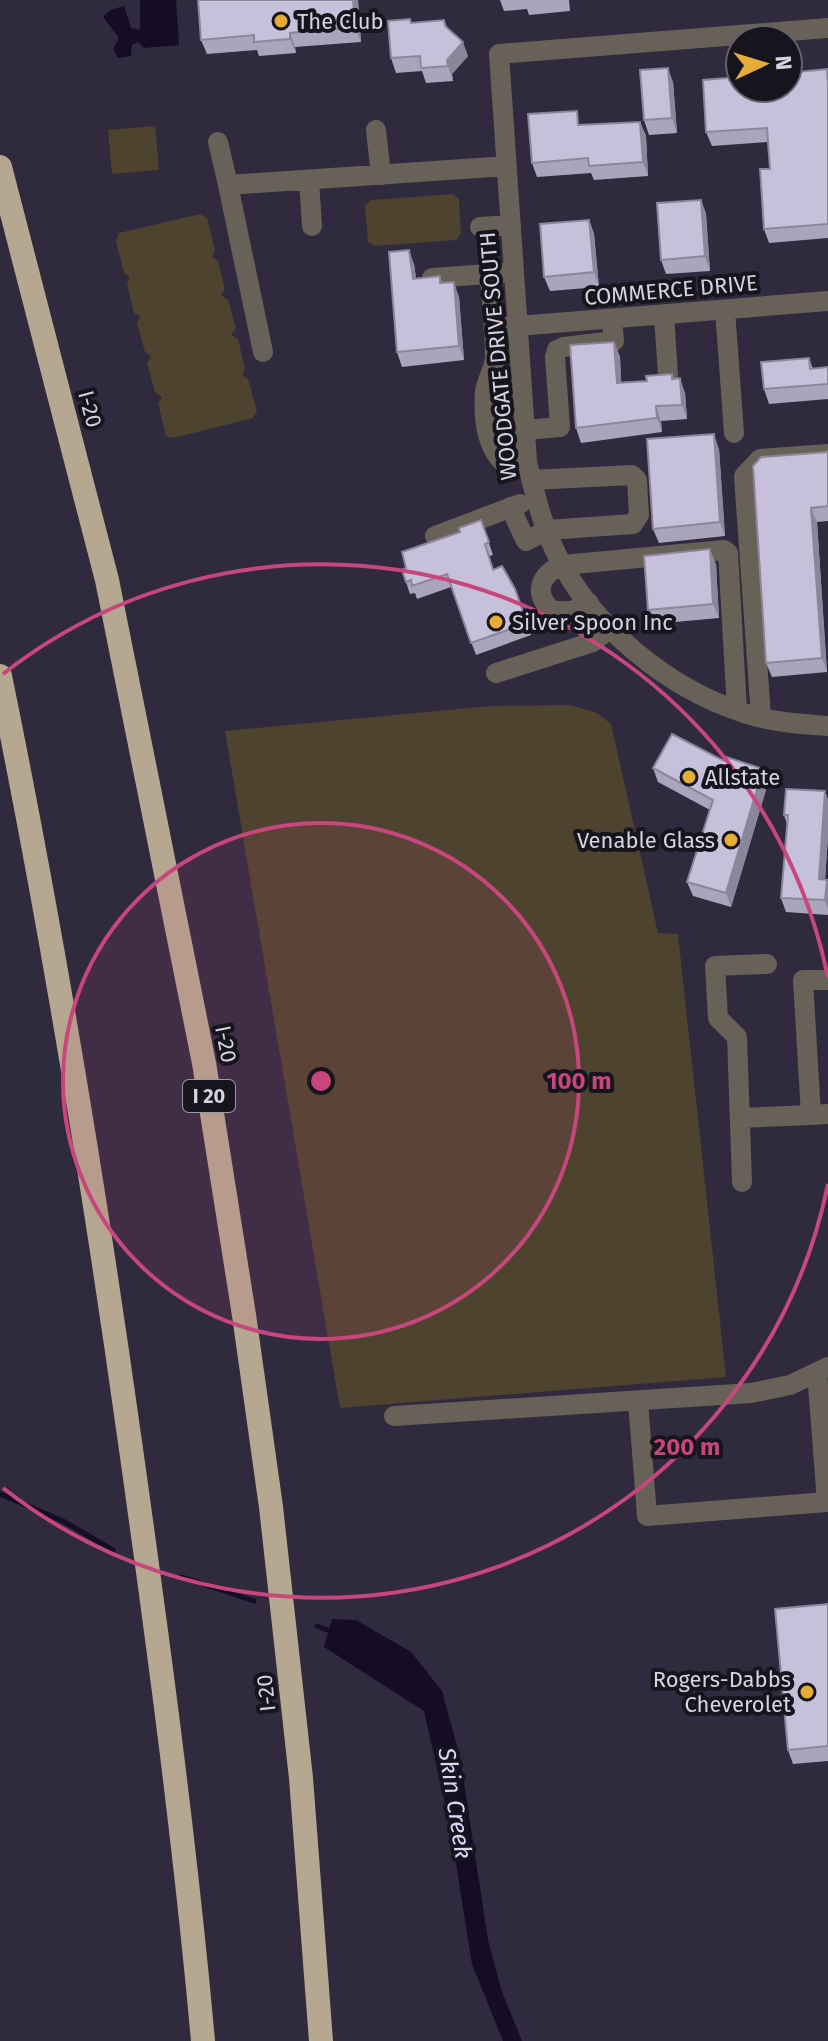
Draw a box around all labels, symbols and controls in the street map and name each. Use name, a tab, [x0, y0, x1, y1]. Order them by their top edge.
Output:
place label: The Club	[297, 8, 384, 35]
marker: The Club	[272, 12, 290, 30]
north arrow	[724, 24, 804, 104]
text: N	[769, 54, 797, 71]
street label: WOODGATE DRIVE SOUTH	[474, 231, 522, 481]
street label: COMMERCE DRIVE	[583, 269, 759, 311]
street label: I-20	[72, 388, 108, 430]
place label: Silver Spoon Inc	[512, 609, 673, 636]
marker: Silver Spoon Inc	[487, 613, 505, 631]
place label: Allstate	[705, 764, 780, 791]
marker: Allstate	[680, 768, 698, 786]
place label: Venable Glass	[577, 827, 715, 854]
marker: Venable Glass	[722, 831, 740, 849]
street label: I-20	[209, 1023, 243, 1065]
centre of rings	[307, 1067, 335, 1095]
text: 100 m	[546, 1067, 612, 1095]
road number: I 20	[183, 1080, 235, 1112]
text: 200 m	[654, 1433, 720, 1461]
place label: Rogers-Dabbs Cheverolet	[653, 1666, 791, 1718]
street label: I-20	[251, 1673, 281, 1713]
marker: Rogers-Dabbs Cheverolet	[798, 1683, 816, 1701]
water label: Skin Creek	[432, 1745, 478, 1861]

